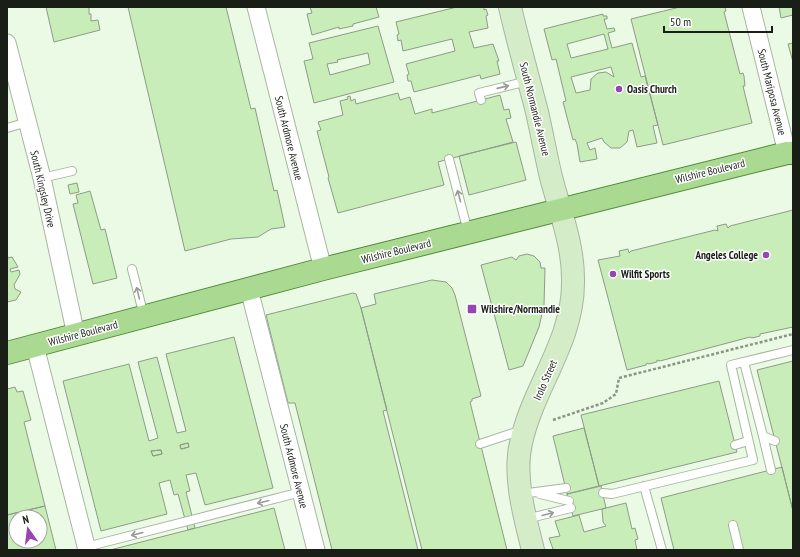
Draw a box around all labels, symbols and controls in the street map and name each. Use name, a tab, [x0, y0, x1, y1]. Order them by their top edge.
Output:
scale bar	[664, 8, 772, 34]
text: 50 m	[670, 14, 691, 29]
street label: South Mariposa Avenue	[754, 47, 790, 137]
street label: South Normandie Avenue	[517, 61, 554, 158]
one-way arrow	[496, 82, 509, 90]
place label: Oasis Church	[627, 82, 677, 96]
marker: Oasis Church	[614, 84, 624, 94]
street label: South Ardmore Avenue	[272, 94, 306, 182]
street label: South Kingsley Drive	[27, 149, 59, 229]
street label: Wilshire Boulevard	[674, 156, 746, 186]
one-way arrow	[455, 189, 462, 202]
street label: Wilshire Boulevard	[360, 236, 432, 266]
place label: Angeles College	[694, 248, 758, 262]
marker: Angeles College	[761, 250, 771, 260]
place label: Wilfit Sports	[620, 267, 670, 281]
marker: Wilfit Sports	[608, 269, 618, 279]
one-way arrow	[134, 287, 142, 300]
place label: Wilshire/Normandie	[480, 302, 560, 316]
marker: Wilshire/Normandie	[466, 303, 478, 315]
street label: Wilshire Boulevard	[47, 317, 119, 349]
street label: Irolo Street	[530, 358, 560, 402]
street label: South Ardmore Avenue	[277, 422, 311, 510]
one-way arrow	[257, 499, 270, 506]
north arrow	[8, 509, 48, 549]
one-way arrow	[541, 509, 554, 517]
text: N	[21, 512, 30, 527]
one-way arrow	[131, 531, 144, 539]

